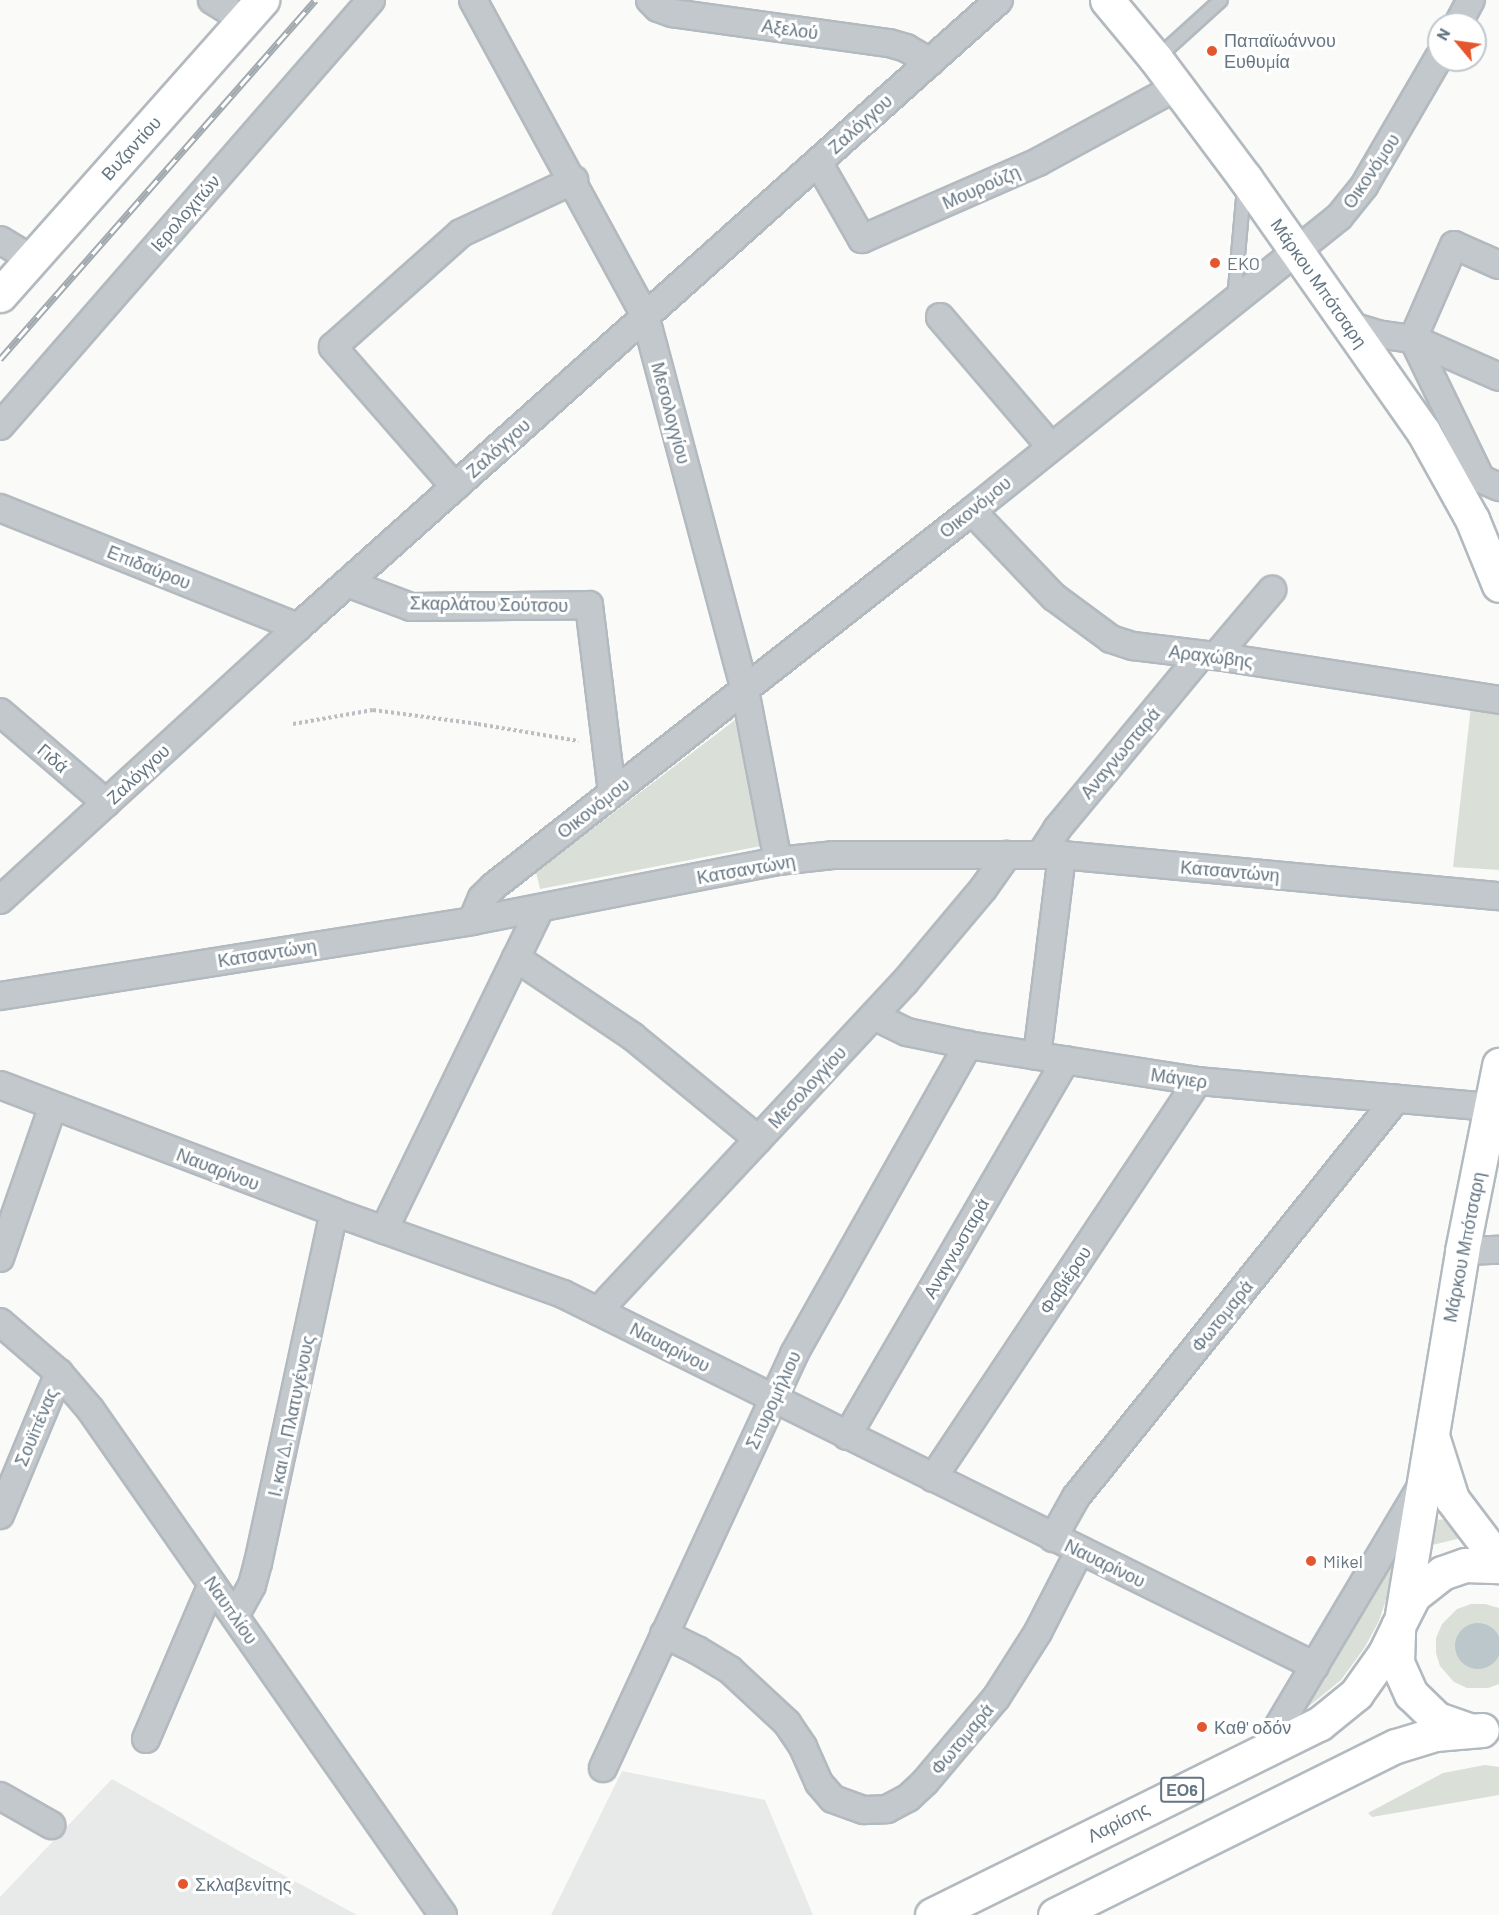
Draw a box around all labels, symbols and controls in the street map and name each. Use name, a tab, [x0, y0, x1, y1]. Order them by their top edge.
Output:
north arrow	[1427, 12, 1487, 72]
street label: Αξελού	[760, 14, 820, 44]
text: N	[1432, 25, 1453, 43]
place label: Παπαϊωάννου Ευθυμία	[1224, 30, 1336, 72]
marker: Παπαϊωάννου Ευθυμία	[1205, 44, 1219, 58]
street label: Ζαλόγγου	[824, 90, 896, 158]
street label: Βυζαντίου	[97, 111, 165, 185]
street label: Οικονόμου	[1338, 130, 1404, 212]
street label: Μουρούζη	[939, 160, 1023, 214]
street label: Ιερολοχιτών	[146, 170, 224, 256]
street label: Μάρκου Μπότσαρη	[1266, 214, 1372, 352]
place label: EKO	[1227, 252, 1260, 274]
marker: EKO	[1208, 256, 1222, 270]
street label: Μεσολογγίου	[647, 360, 695, 466]
street label: Ζαλόγγου	[462, 414, 534, 482]
street label: Οικονόμου	[935, 472, 1015, 542]
street label: Επιδαύρου	[104, 541, 194, 593]
street label: Σκαρλάτου Σούτσου	[410, 592, 568, 616]
street label: Αραχώβης	[1168, 640, 1254, 672]
street label: Αναγνωσταρά	[1076, 703, 1164, 803]
street label: Γιδά	[33, 739, 73, 777]
street label: Ζαλόγγου	[102, 740, 174, 808]
street label: Οικονόμου	[553, 773, 633, 843]
street label: Κατσαντώνη	[695, 850, 797, 888]
street label: Κατσαντώνη	[1180, 856, 1280, 886]
street label: Κατσαντώνη	[216, 935, 318, 971]
street label: Μεσολογγίου	[764, 1041, 850, 1133]
street label: Μάγιερ	[1149, 1063, 1209, 1093]
street label: Ναυαρίνου	[174, 1143, 262, 1195]
street label: Μάρκου Μπότσαρη	[1439, 1170, 1489, 1324]
street label: Αναγνωσταρά	[919, 1194, 993, 1302]
street label: Φαβιέρου	[1034, 1242, 1096, 1318]
street label: Φωτομαρά	[1187, 1276, 1257, 1356]
street label: Ναυαρίνου	[626, 1318, 714, 1376]
street label: Ι. και Δ. Πλατυγένους	[263, 1333, 319, 1499]
street label: Σπυρομήλιου	[741, 1348, 805, 1452]
street label: Σουϊπένας	[10, 1385, 62, 1469]
street label: Ναυαρίνου	[1061, 1534, 1149, 1592]
place label: Mikel	[1323, 1550, 1363, 1572]
marker: Mikel	[1304, 1554, 1318, 1568]
street label: Ναυπλίου	[200, 1572, 262, 1648]
street label: Φωτομαρά	[926, 1699, 998, 1779]
place label: Καθ' οδόν	[1214, 1716, 1291, 1738]
marker: Καθ' οδόν	[1195, 1720, 1209, 1734]
road number: ΕΟ6	[1160, 1777, 1204, 1803]
street label: Λαρίσης	[1083, 1797, 1153, 1847]
place label: Σκλαβενίτης	[195, 1873, 291, 1895]
marker: Σκλαβενίτης	[176, 1877, 190, 1891]

